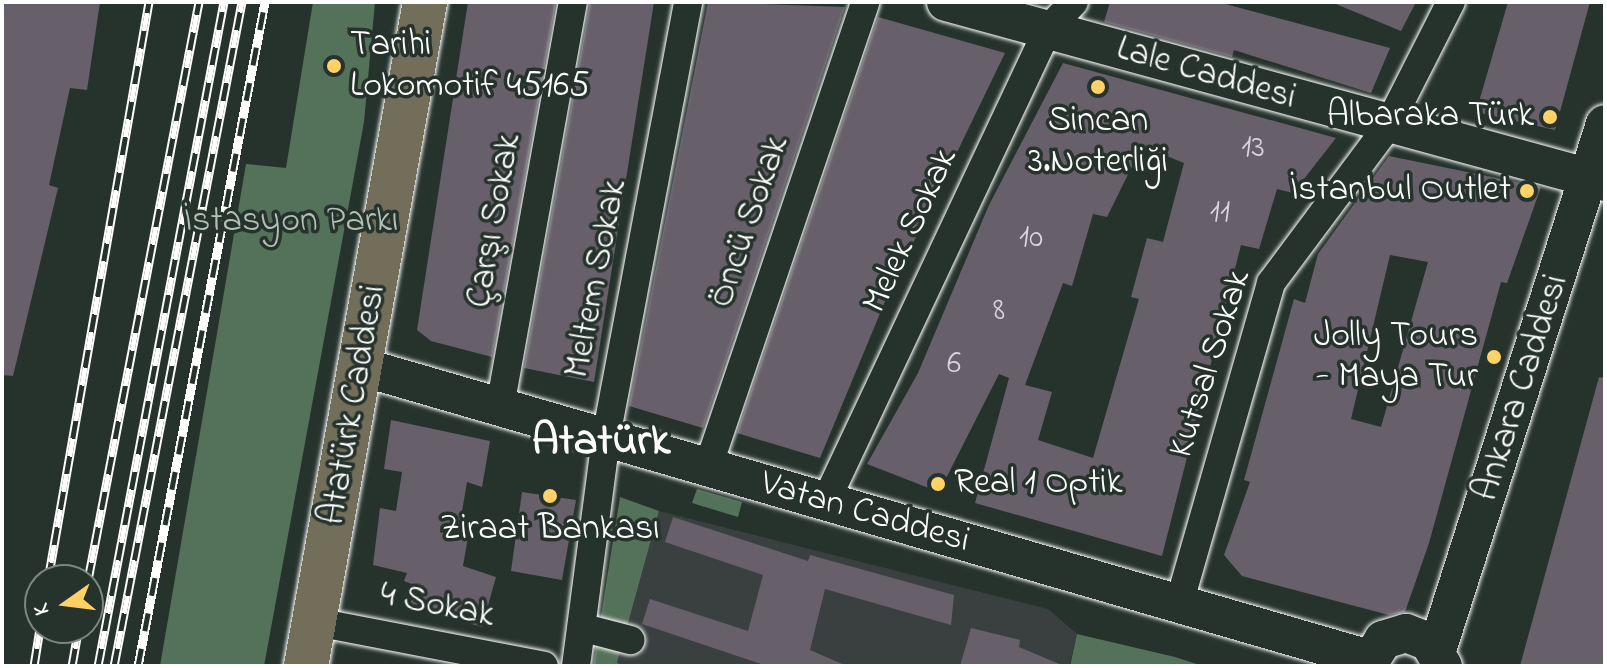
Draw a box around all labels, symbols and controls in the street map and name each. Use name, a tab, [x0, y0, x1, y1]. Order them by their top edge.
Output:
place label: Tarihi Lokomotif 45165	[350, 23, 590, 108]
street label: Lale Caddesi	[1111, 28, 1301, 120]
marker: Tarihi Lokomotif 45165	[325, 57, 343, 75]
marker: Sincan 3.Noterliği	[1089, 78, 1107, 96]
place label: Albaraka Türk	[1327, 95, 1534, 139]
place label: Sincan 3.Noterliği	[1028, 99, 1168, 184]
marker: Albaraka Türk	[1541, 108, 1559, 126]
house number: 13	[1241, 130, 1265, 168]
street label: Çarşı Sokak	[458, 131, 532, 311]
street label: Öncü Sokak	[701, 131, 799, 313]
street label: Melek Sokak	[854, 142, 968, 320]
place label: İstanbul Outlet	[1290, 169, 1511, 213]
street label: Meltem Sokak	[557, 176, 637, 382]
marker: İstanbul Outlet	[1518, 182, 1536, 200]
house number: 11	[1210, 195, 1230, 233]
park label: İstasyon Parkı	[184, 200, 398, 244]
house number: 10	[1019, 220, 1043, 258]
street label: Kutsal Sokak	[1160, 265, 1262, 463]
street label: Ankara Caddesi	[1465, 269, 1579, 507]
street label: Atatürk Caddesi	[312, 282, 396, 528]
house number: 8	[993, 293, 1005, 331]
place label: Jolly Tours - Maya Tur	[1314, 314, 1478, 399]
house number: 6	[947, 346, 961, 384]
marker: Jolly Tours - Maya Tur	[1485, 348, 1503, 366]
district label: Atatürk	[532, 416, 670, 468]
place label: Real 1 Optik	[954, 462, 1123, 506]
street label: Vatan Caddesi	[756, 463, 974, 563]
marker: Real 1 Optik	[929, 475, 947, 493]
marker: Ziraat Bankası	[541, 487, 559, 505]
place label: Ziraat Bankası	[440, 508, 660, 552]
north arrow	[24, 564, 104, 644]
street label: 4 Sokak	[376, 574, 498, 638]
text: K	[26, 600, 59, 618]

